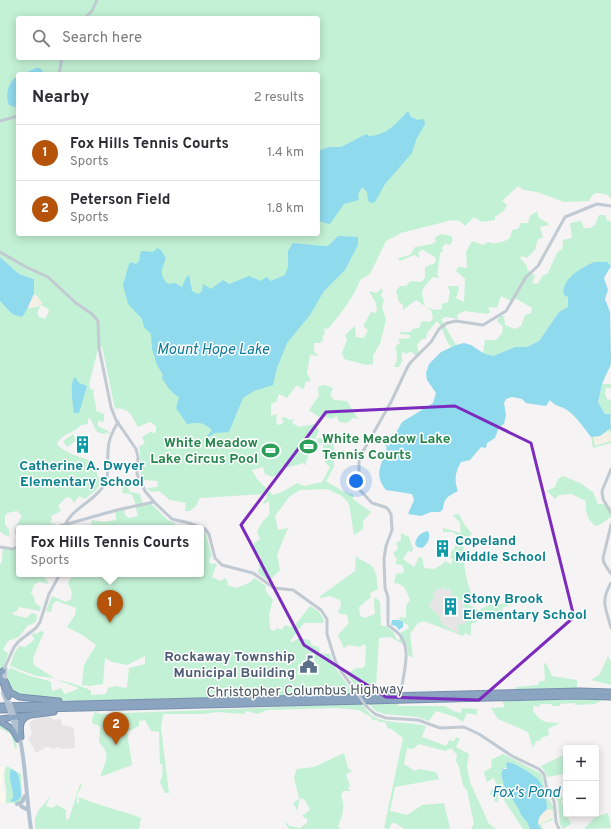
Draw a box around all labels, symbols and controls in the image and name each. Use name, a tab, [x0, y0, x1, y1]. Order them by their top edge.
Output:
search box	[16, 16, 320, 60]
icon: search	[30, 27, 52, 49]
text: Search here	[62, 29, 142, 48]
text: Nearby	[32, 87, 89, 109]
text: 2 results	[254, 90, 304, 106]
text: Fox Hills Tennis Courts	[70, 135, 229, 154]
text: 1	[42, 145, 48, 161]
text: 1.4 km	[267, 145, 304, 161]
text: Sports	[70, 154, 109, 170]
text: Peterson Field	[70, 191, 170, 210]
text: 2	[41, 201, 49, 217]
text: 1.8 km	[267, 201, 304, 217]
text: Sports	[70, 210, 109, 226]
water label: Mount Hope Lake	[157, 341, 269, 360]
place label: White Meadow Lake Tennis Courts	[322, 431, 451, 464]
building icon: Catherine A. Dwyer Elementary School	[72, 435, 92, 455]
place label: White Meadow Lake Circus Pool	[150, 435, 258, 468]
sports icon: White Meadow Lake Tennis Courts	[299, 436, 319, 456]
sports icon: White Meadow Lake Circus Pool	[261, 440, 281, 460]
place label: Catherine A. Dwyer Elementary School	[19, 458, 145, 491]
your location	[346, 471, 366, 491]
popup	[16, 525, 204, 577]
place label: Copeland Middle School	[455, 533, 546, 566]
text: Fox Hills Tennis Courts	[31, 534, 189, 553]
building icon: Copeland Middle School	[432, 538, 452, 558]
text: Sports	[31, 553, 69, 569]
pin: 1	[97, 590, 123, 623]
place label: Stony Brook Elementary School	[463, 591, 587, 624]
building icon: Stony Brook Elementary School	[440, 596, 460, 616]
place label: Rockaway Township Municipal Building	[164, 649, 295, 682]
public building icon: Rockaway Township Municipal Building	[298, 654, 318, 674]
street label: Christopher Columbus Highway	[206, 681, 404, 702]
pin: 2	[103, 712, 129, 745]
map controls	[563, 745, 599, 817]
button: +	[563, 745, 599, 781]
button: −	[563, 781, 599, 817]
water label: Fox's Pond	[492, 784, 561, 803]

